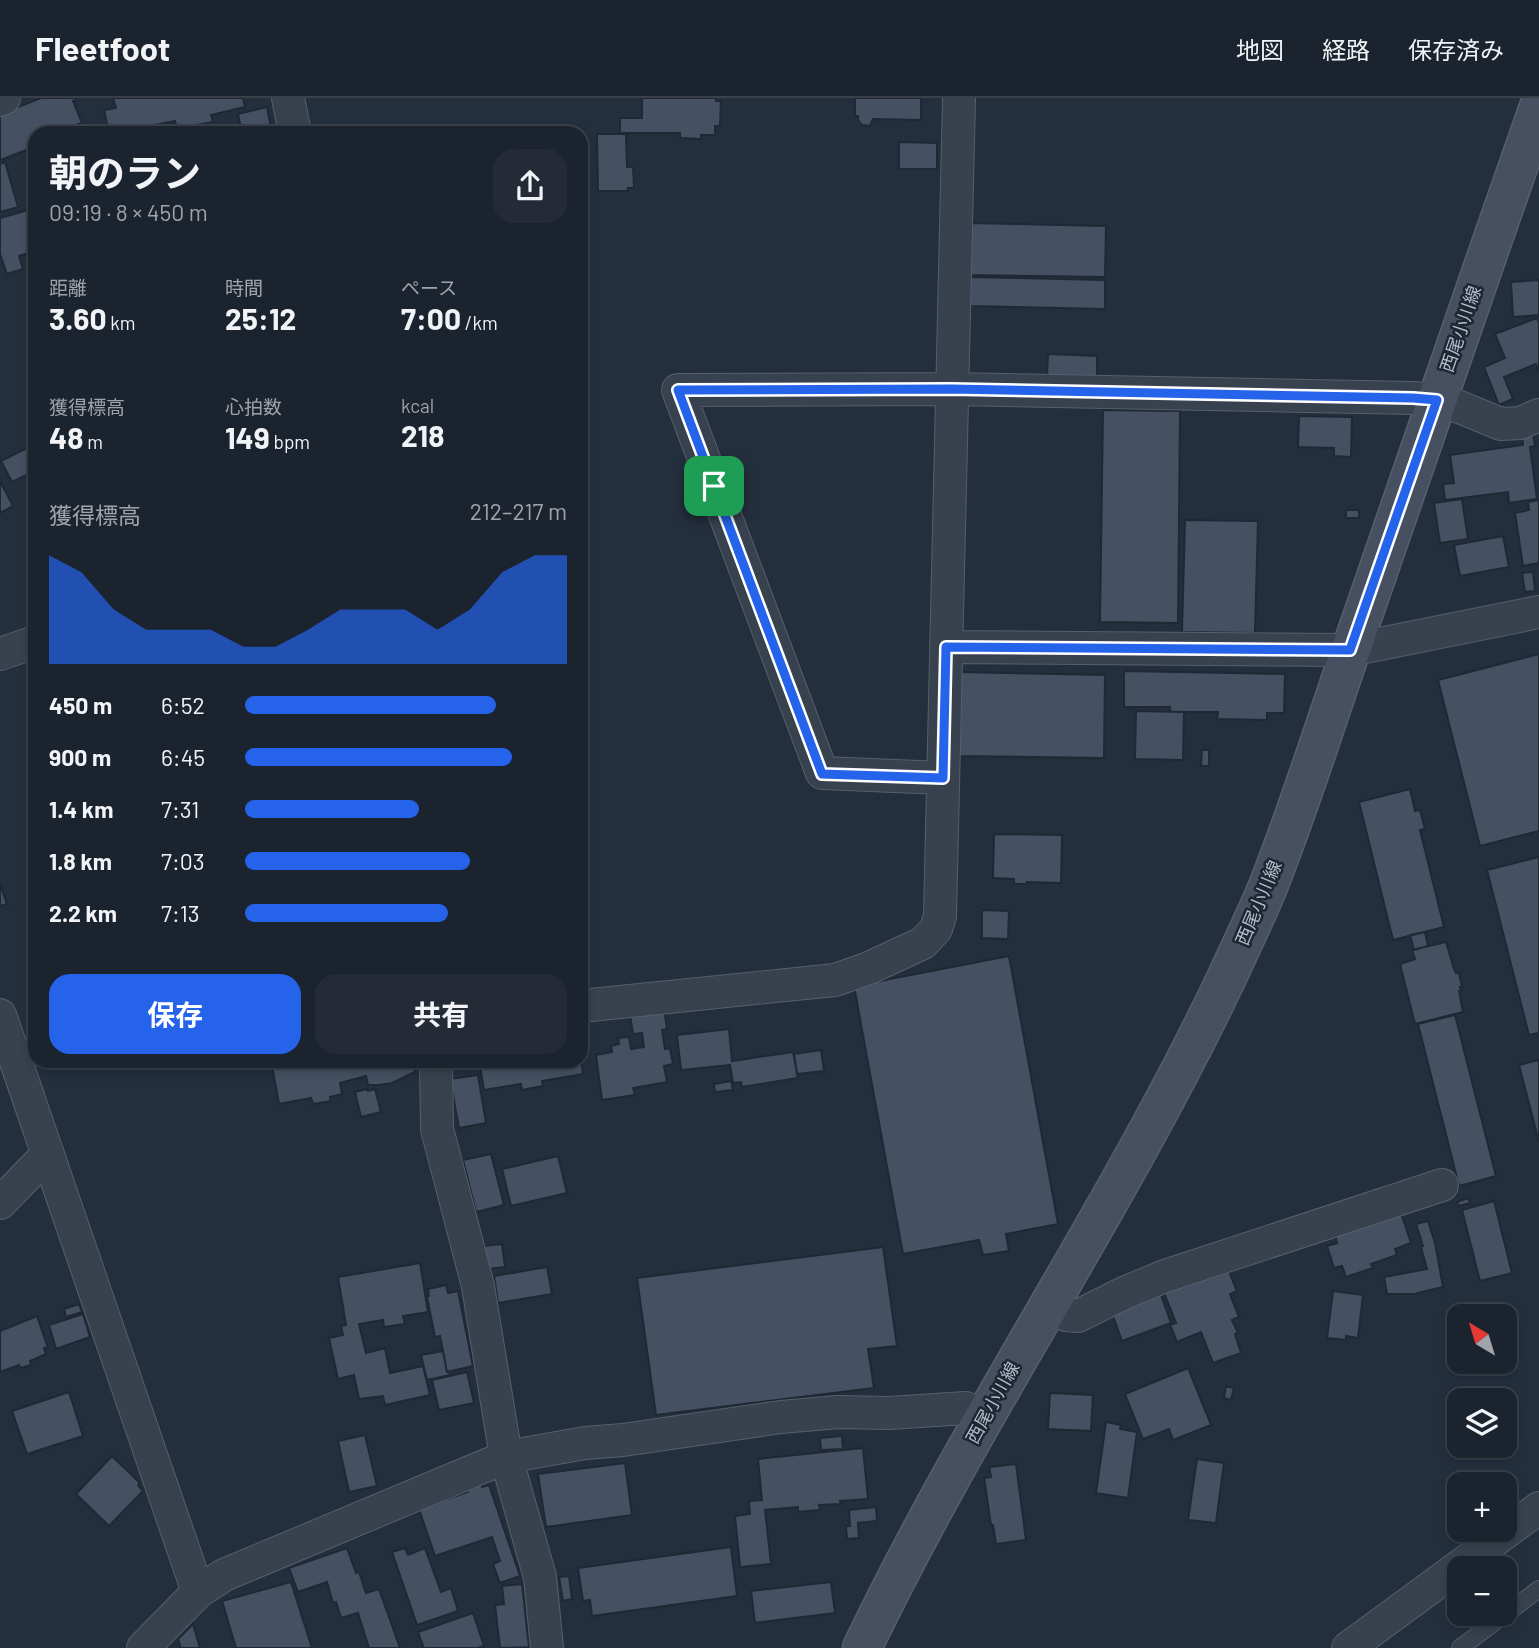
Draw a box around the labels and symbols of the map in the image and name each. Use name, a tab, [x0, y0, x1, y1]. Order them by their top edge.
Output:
street label: 西尾小川線	[1435, 283, 1485, 375]
pin	[684, 456, 744, 516]
street label: 西尾小川線	[1230, 857, 1286, 948]
north arrow	[1447, 1304, 1517, 1374]
street label: 西尾小川線	[961, 1358, 1024, 1447]

